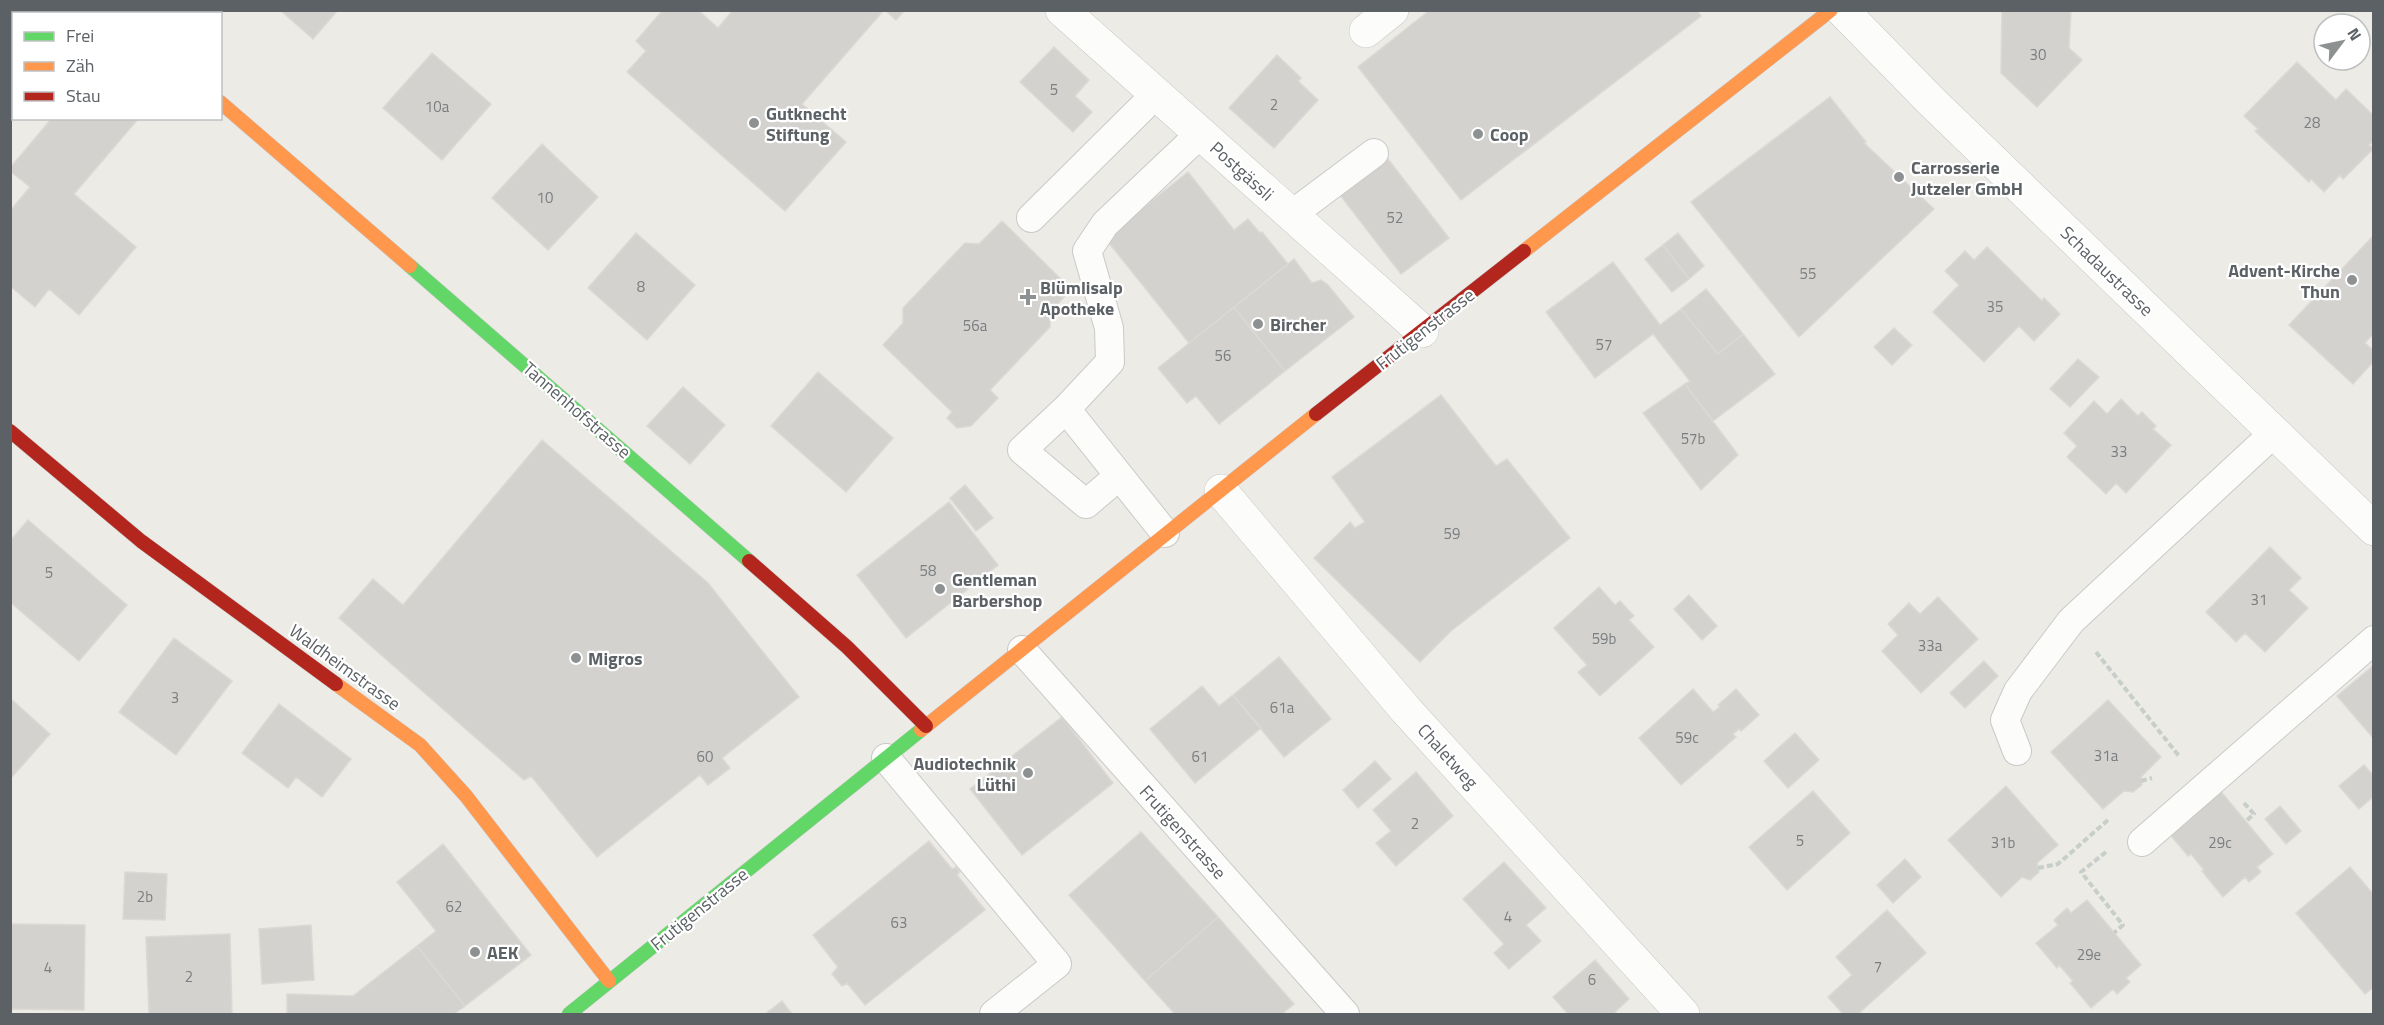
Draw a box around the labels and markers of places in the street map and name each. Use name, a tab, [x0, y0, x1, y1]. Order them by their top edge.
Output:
place label: Gutknecht Stiftung	[766, 100, 847, 148]
marker: Gutknecht Stiftung	[747, 116, 761, 130]
place label: Coop	[1490, 121, 1529, 148]
marker: Coop	[1471, 127, 1485, 141]
place label: Carrosserie Jutzeler GmbH	[1911, 154, 2023, 202]
marker: Carrosserie Jutzeler GmbH	[1892, 170, 1906, 184]
place label: Advent-Kirche Thun	[2228, 257, 2340, 305]
marker: Advent-Kirche Thun	[2345, 273, 2359, 287]
place label: Blümlisalp Apotheke	[1040, 274, 1123, 322]
marker: Blümlisalp Apotheke	[1021, 290, 1035, 304]
place label: Bircher	[1270, 311, 1326, 338]
marker: Bircher	[1251, 317, 1265, 331]
place label: Gentleman Barbershop	[952, 566, 1043, 614]
marker: Gentleman Barbershop	[933, 582, 947, 596]
place label: Migros	[588, 645, 642, 672]
marker: Migros	[569, 651, 583, 665]
place label: Audiotechnik Lüthi	[914, 750, 1017, 798]
marker: Audiotechnik Lüthi	[1021, 766, 1035, 780]
place label: AEK	[487, 939, 519, 966]
marker: AEK	[468, 945, 482, 959]

